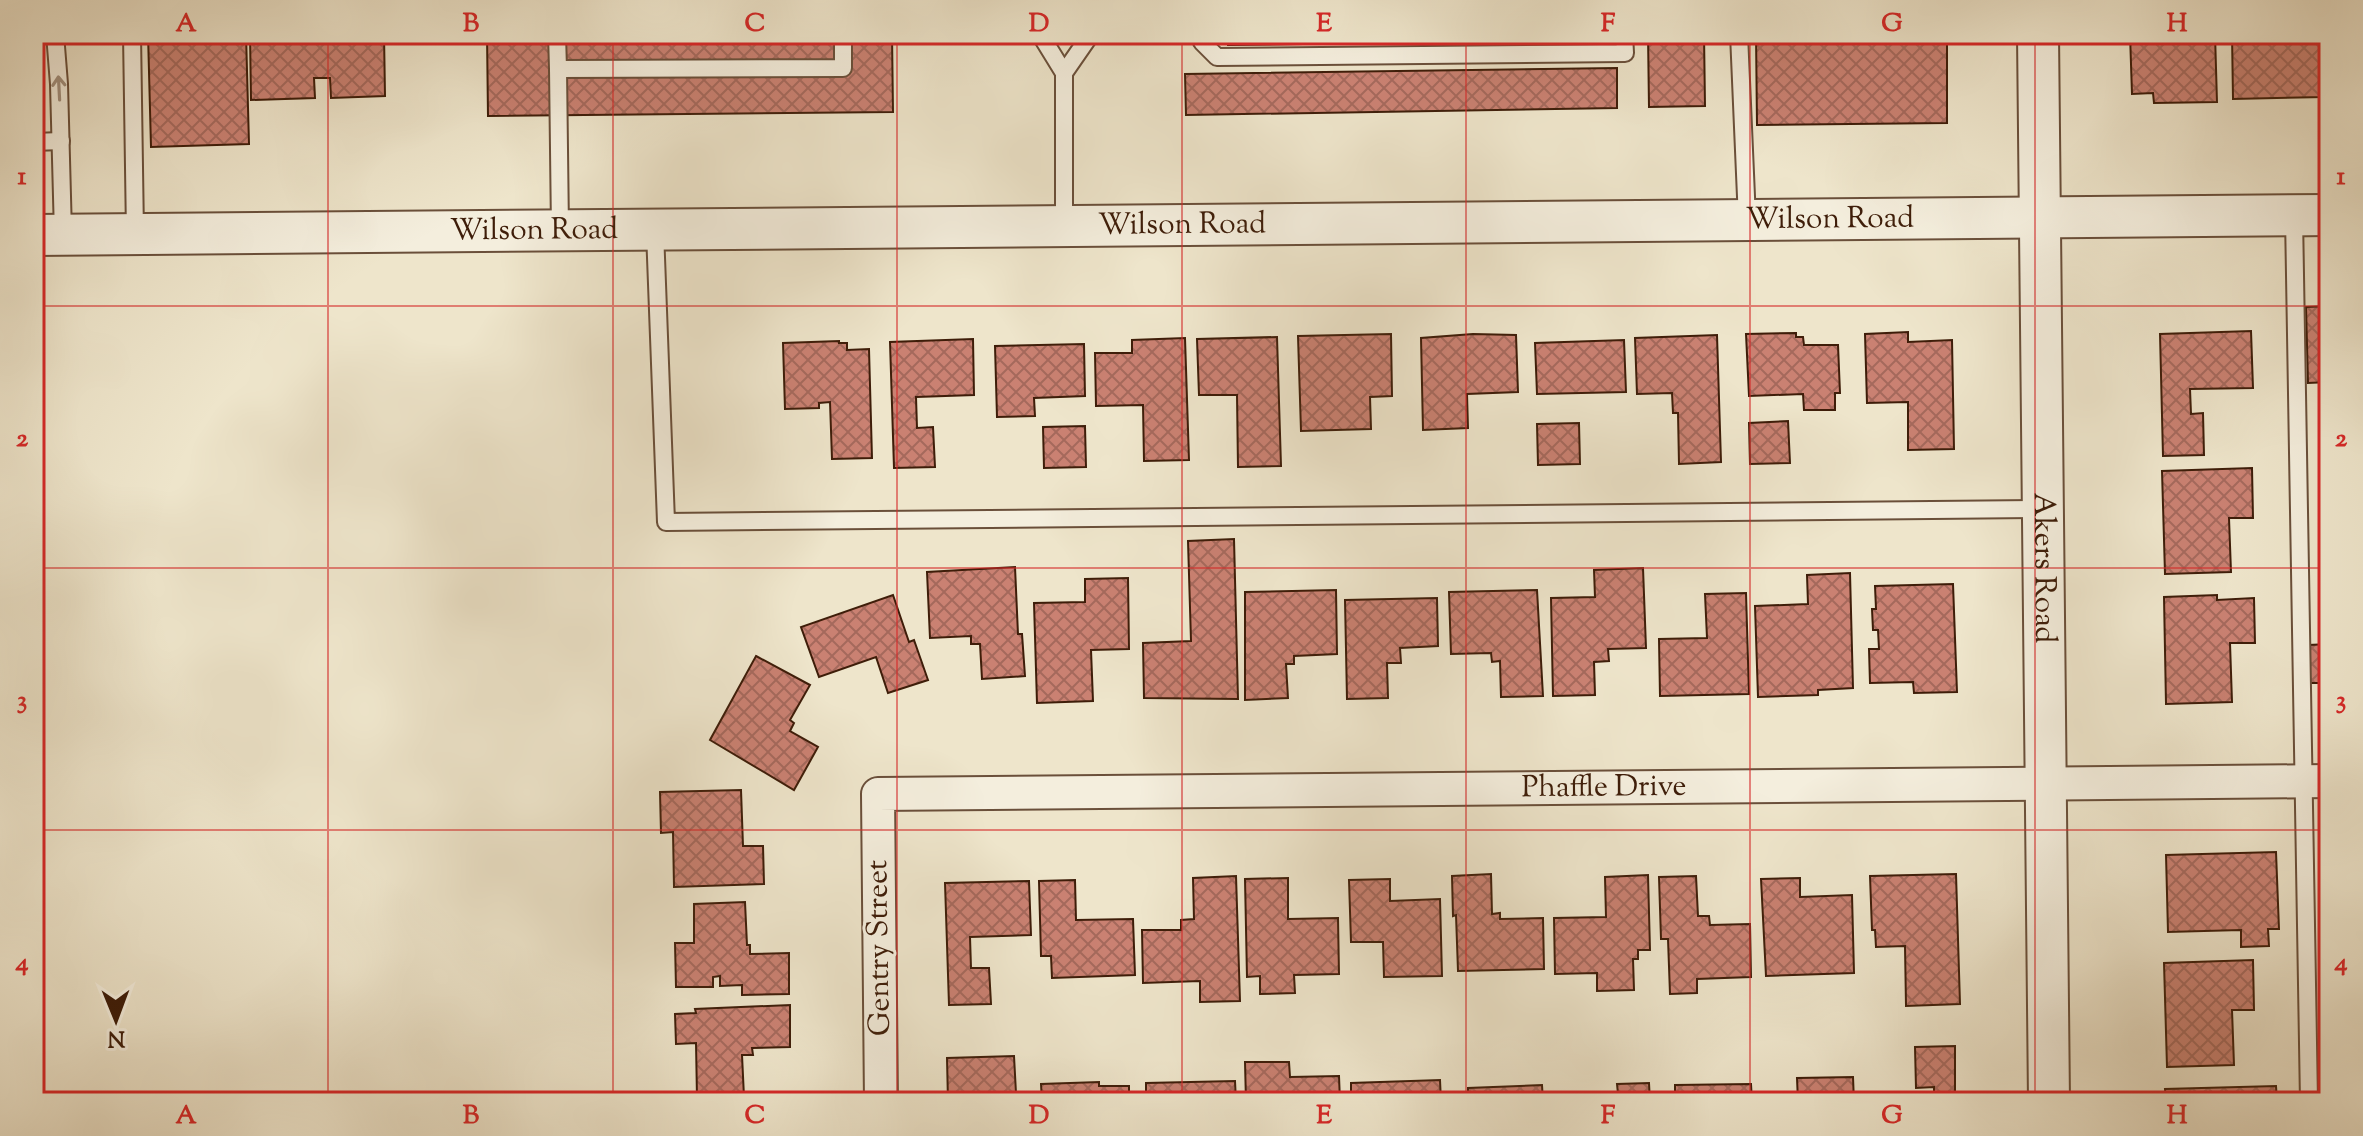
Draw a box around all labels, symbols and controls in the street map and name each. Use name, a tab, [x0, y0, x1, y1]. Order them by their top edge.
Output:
text: A	[175, 6, 197, 43]
text: B	[463, 6, 480, 43]
text: C	[745, 6, 765, 43]
text: D	[1029, 6, 1049, 43]
text: E	[1316, 6, 1332, 43]
text: F	[1601, 6, 1616, 43]
text: G	[1881, 6, 1903, 43]
text: H	[2167, 6, 2188, 43]
one-way arrow	[51, 75, 66, 102]
text: 1	[18, 159, 27, 196]
text: 1	[2337, 159, 2346, 196]
street label: Wilson Road	[1746, 197, 1914, 242]
street label: Wilson Road	[1098, 203, 1266, 247]
street label: Wilson Road	[450, 208, 618, 253]
text: 2	[16, 421, 29, 458]
text: 2	[2335, 421, 2348, 458]
street label: Akers Road	[2021, 492, 2066, 644]
text: 3	[17, 683, 27, 720]
text: 3	[2336, 683, 2346, 720]
street label: Phaffle Drive	[1521, 765, 1687, 810]
street label: Gentry Street	[857, 860, 903, 1036]
text: 4	[14, 945, 29, 982]
text: 4	[2333, 945, 2348, 982]
north arrow	[76, 980, 156, 1060]
text: N	[107, 1021, 125, 1053]
text: A	[175, 1098, 197, 1135]
text: B	[463, 1098, 480, 1135]
text: C	[745, 1098, 765, 1135]
text: D	[1029, 1098, 1049, 1135]
text: E	[1316, 1098, 1332, 1135]
text: F	[1601, 1098, 1616, 1135]
text: G	[1881, 1098, 1903, 1135]
text: H	[2167, 1098, 2188, 1135]

